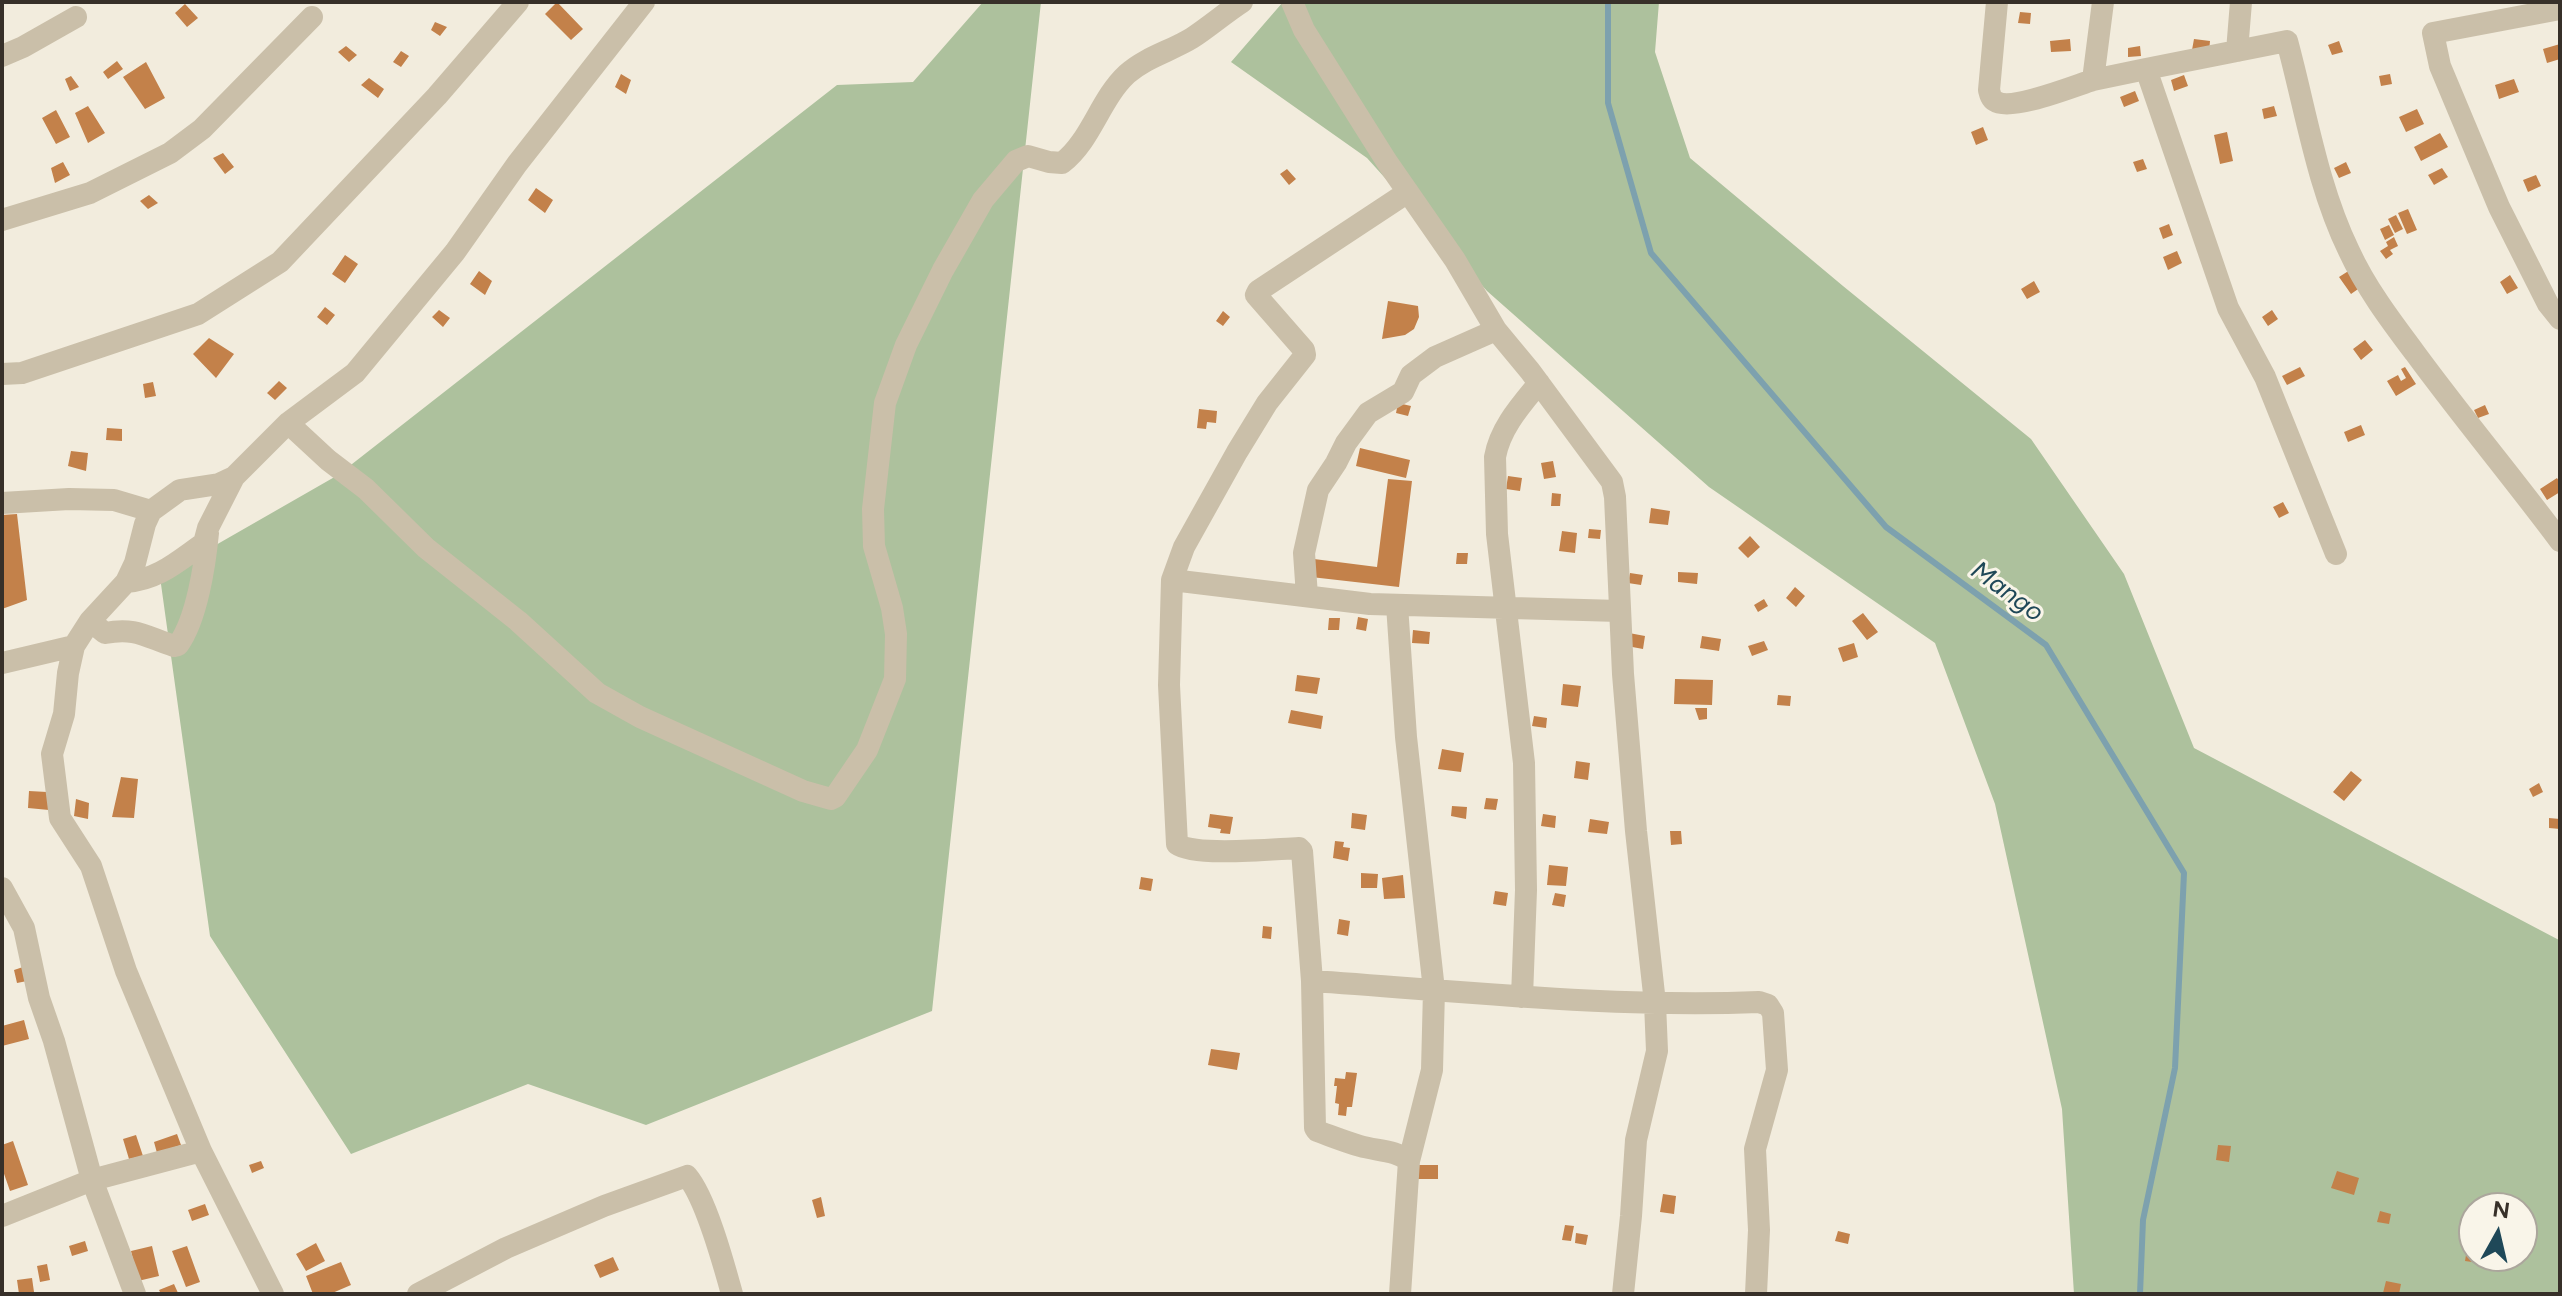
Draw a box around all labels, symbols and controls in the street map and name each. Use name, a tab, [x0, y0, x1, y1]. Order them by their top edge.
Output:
water label: Mango	[1965, 555, 2049, 629]
north arrow	[2458, 1192, 2538, 1272]
text: N	[2491, 1195, 2511, 1224]

